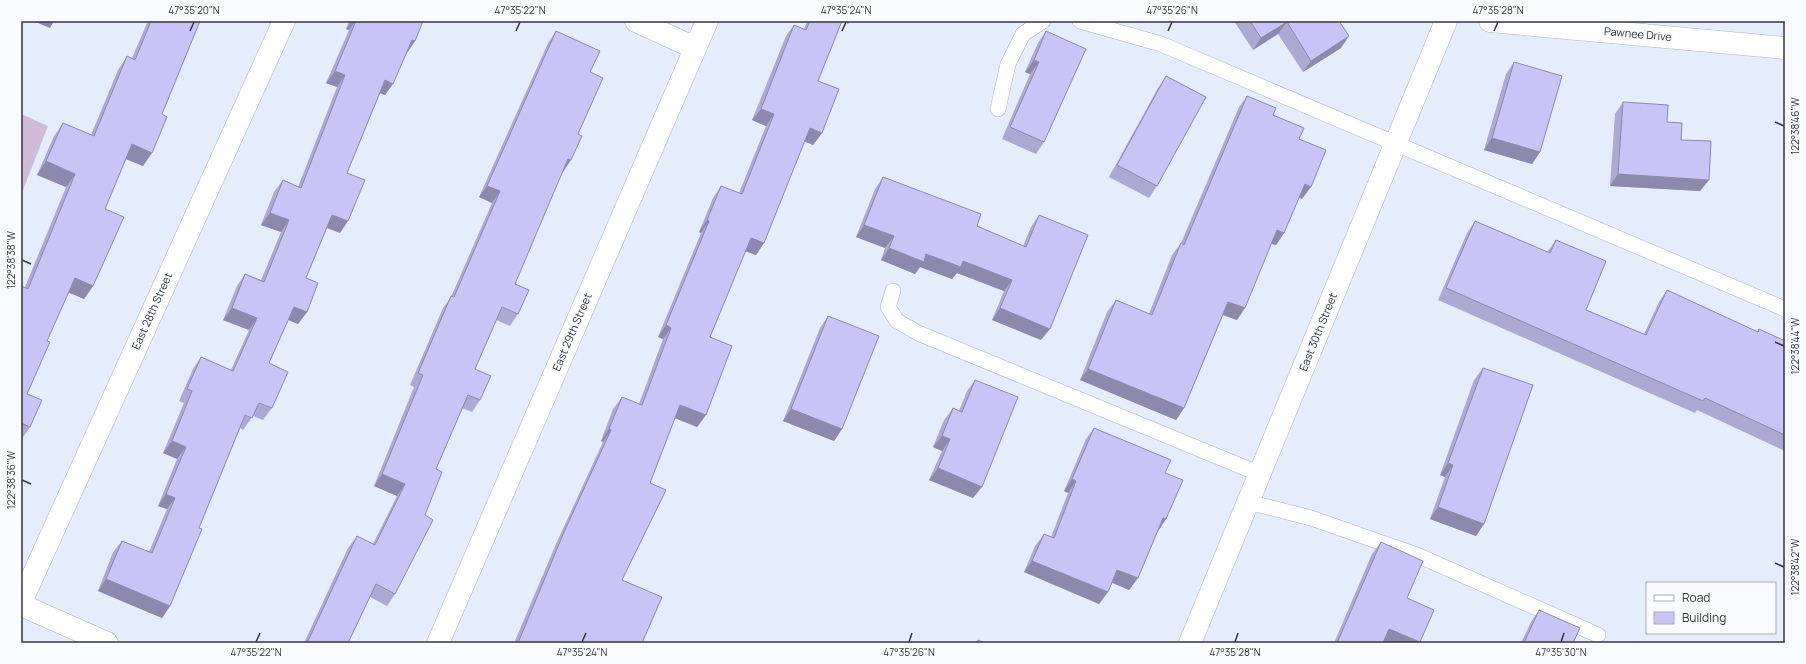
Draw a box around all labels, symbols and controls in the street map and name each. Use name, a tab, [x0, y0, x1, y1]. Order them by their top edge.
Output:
text: 47°35'20"N	[168, 3, 220, 17]
text: 47°35'22"N	[494, 3, 546, 17]
text: 47°35'24"N	[821, 3, 872, 17]
text: 47°35'26"N	[1146, 3, 1198, 17]
text: 47°35'28"N	[1472, 3, 1524, 17]
street label: Pawnee Drive	[1604, 23, 1673, 44]
text: 122°38'46"W	[1788, 97, 1802, 155]
text: 122°38'38"W	[4, 230, 18, 289]
street label: East 28th Street	[128, 270, 175, 352]
street label: East 29th Street	[548, 291, 595, 373]
street label: East 30th Street	[1295, 291, 1340, 373]
text: 122°38'44"W	[1788, 317, 1802, 374]
text: 122°38'36"W	[4, 450, 18, 509]
text: 122°38'42"W	[1788, 538, 1802, 595]
legend	[1646, 582, 1776, 634]
text: Road	[1682, 589, 1710, 606]
text: Building	[1682, 609, 1726, 626]
text: 47°35'22"N	[230, 645, 282, 659]
text: 47°35'24"N	[557, 645, 608, 659]
text: 47°35'26"N	[883, 645, 935, 659]
text: 47°35'28"N	[1209, 645, 1261, 659]
text: 47°35'30"N	[1535, 645, 1587, 659]

